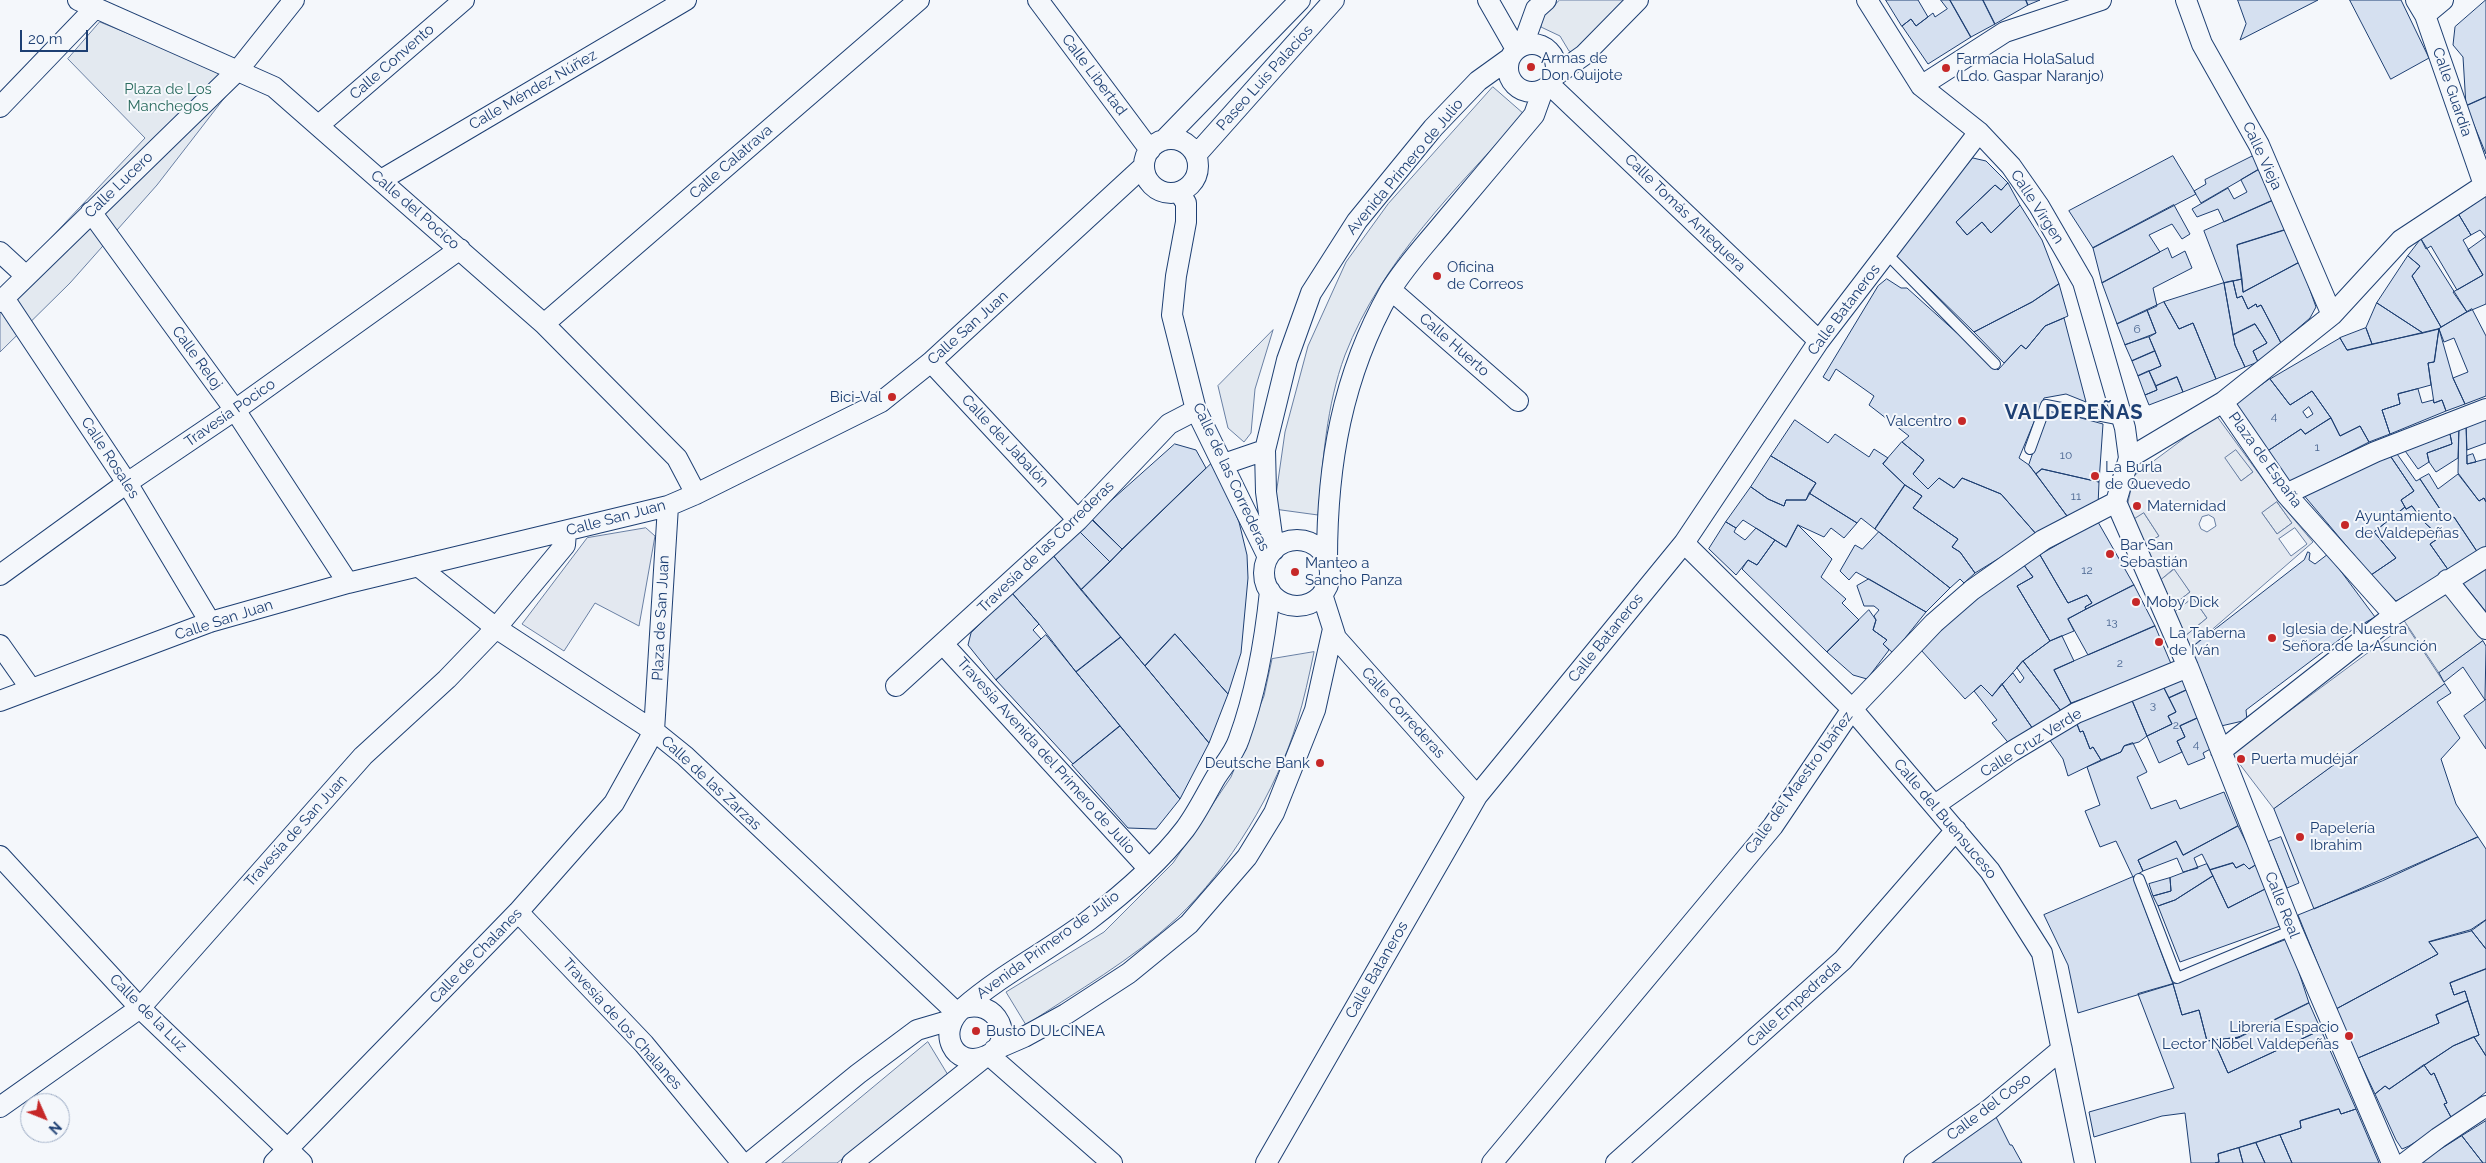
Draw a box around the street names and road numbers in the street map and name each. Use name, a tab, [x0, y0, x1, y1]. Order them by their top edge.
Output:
street label: Calle Convento	[346, 20, 438, 104]
street label: Paseo Luis Palacios	[1213, 22, 1317, 134]
street label: Calle Libertad	[1058, 31, 1130, 119]
street label: Calle Guardia	[2428, 45, 2476, 139]
street label: Calle Méndez Núñez	[466, 46, 600, 134]
street label: Avenida Primero de Julio	[1343, 95, 1467, 239]
street label: Calle Vieja	[2238, 119, 2286, 193]
street label: Calle Calatrava	[686, 121, 776, 203]
street label: Calle Lucero	[81, 148, 157, 222]
street label: Calle Tomás Antequera	[1621, 150, 1749, 276]
street label: Calle del Pocico	[367, 166, 463, 254]
street label: Calle Virgen	[2006, 167, 2068, 247]
street label: Calle Bataneros	[1804, 261, 1884, 359]
street label: Calle San Juan	[924, 287, 1012, 369]
street label: Calle Huerto	[1415, 310, 1493, 380]
street label: Calle Reloj	[168, 323, 226, 393]
street label: Travesía Pocico	[181, 375, 279, 451]
street label: Calle del Jabalón	[958, 391, 1052, 491]
street label: Calle de las Correderas	[1189, 400, 1273, 554]
street label: Plaza de España	[2224, 409, 2306, 511]
street label: Calle Rosales	[77, 414, 143, 502]
street label: Travesía de las Correderas	[974, 477, 1118, 617]
street label: Calle San Juan	[564, 496, 668, 540]
street label: Plaza de San Juan	[649, 555, 673, 681]
street label: Calle Bataneros	[1565, 590, 1647, 686]
street label: Calle San Juan	[173, 596, 275, 644]
street label: Travesía Avenida del Primero de Julio	[953, 654, 1139, 858]
street label: Calle Correderas	[1357, 664, 1449, 762]
street label: Calle Cruz Verde	[1977, 705, 2085, 781]
street label: Calle del Maestro Ibáñez	[1741, 708, 1857, 858]
street label: Calle de las Zarzas	[657, 732, 765, 834]
street label: Calle del Buensuceso	[1890, 755, 2000, 883]
street label: Travesía de San Juan	[241, 771, 351, 891]
street label: Calle Real	[2261, 869, 2303, 941]
street label: Avenida Primero de Julio	[973, 887, 1123, 1003]
street label: Calle de Chalanes	[426, 905, 526, 1007]
street label: Calle Bataneros	[1342, 918, 1412, 1022]
street label: Travesía de los Chalanes	[558, 955, 686, 1093]
street label: Calle Empedrada	[1743, 957, 1845, 1051]
street label: Calle de la Luz	[105, 970, 191, 1056]
street label: Calle del Coso	[1943, 1070, 2035, 1144]

